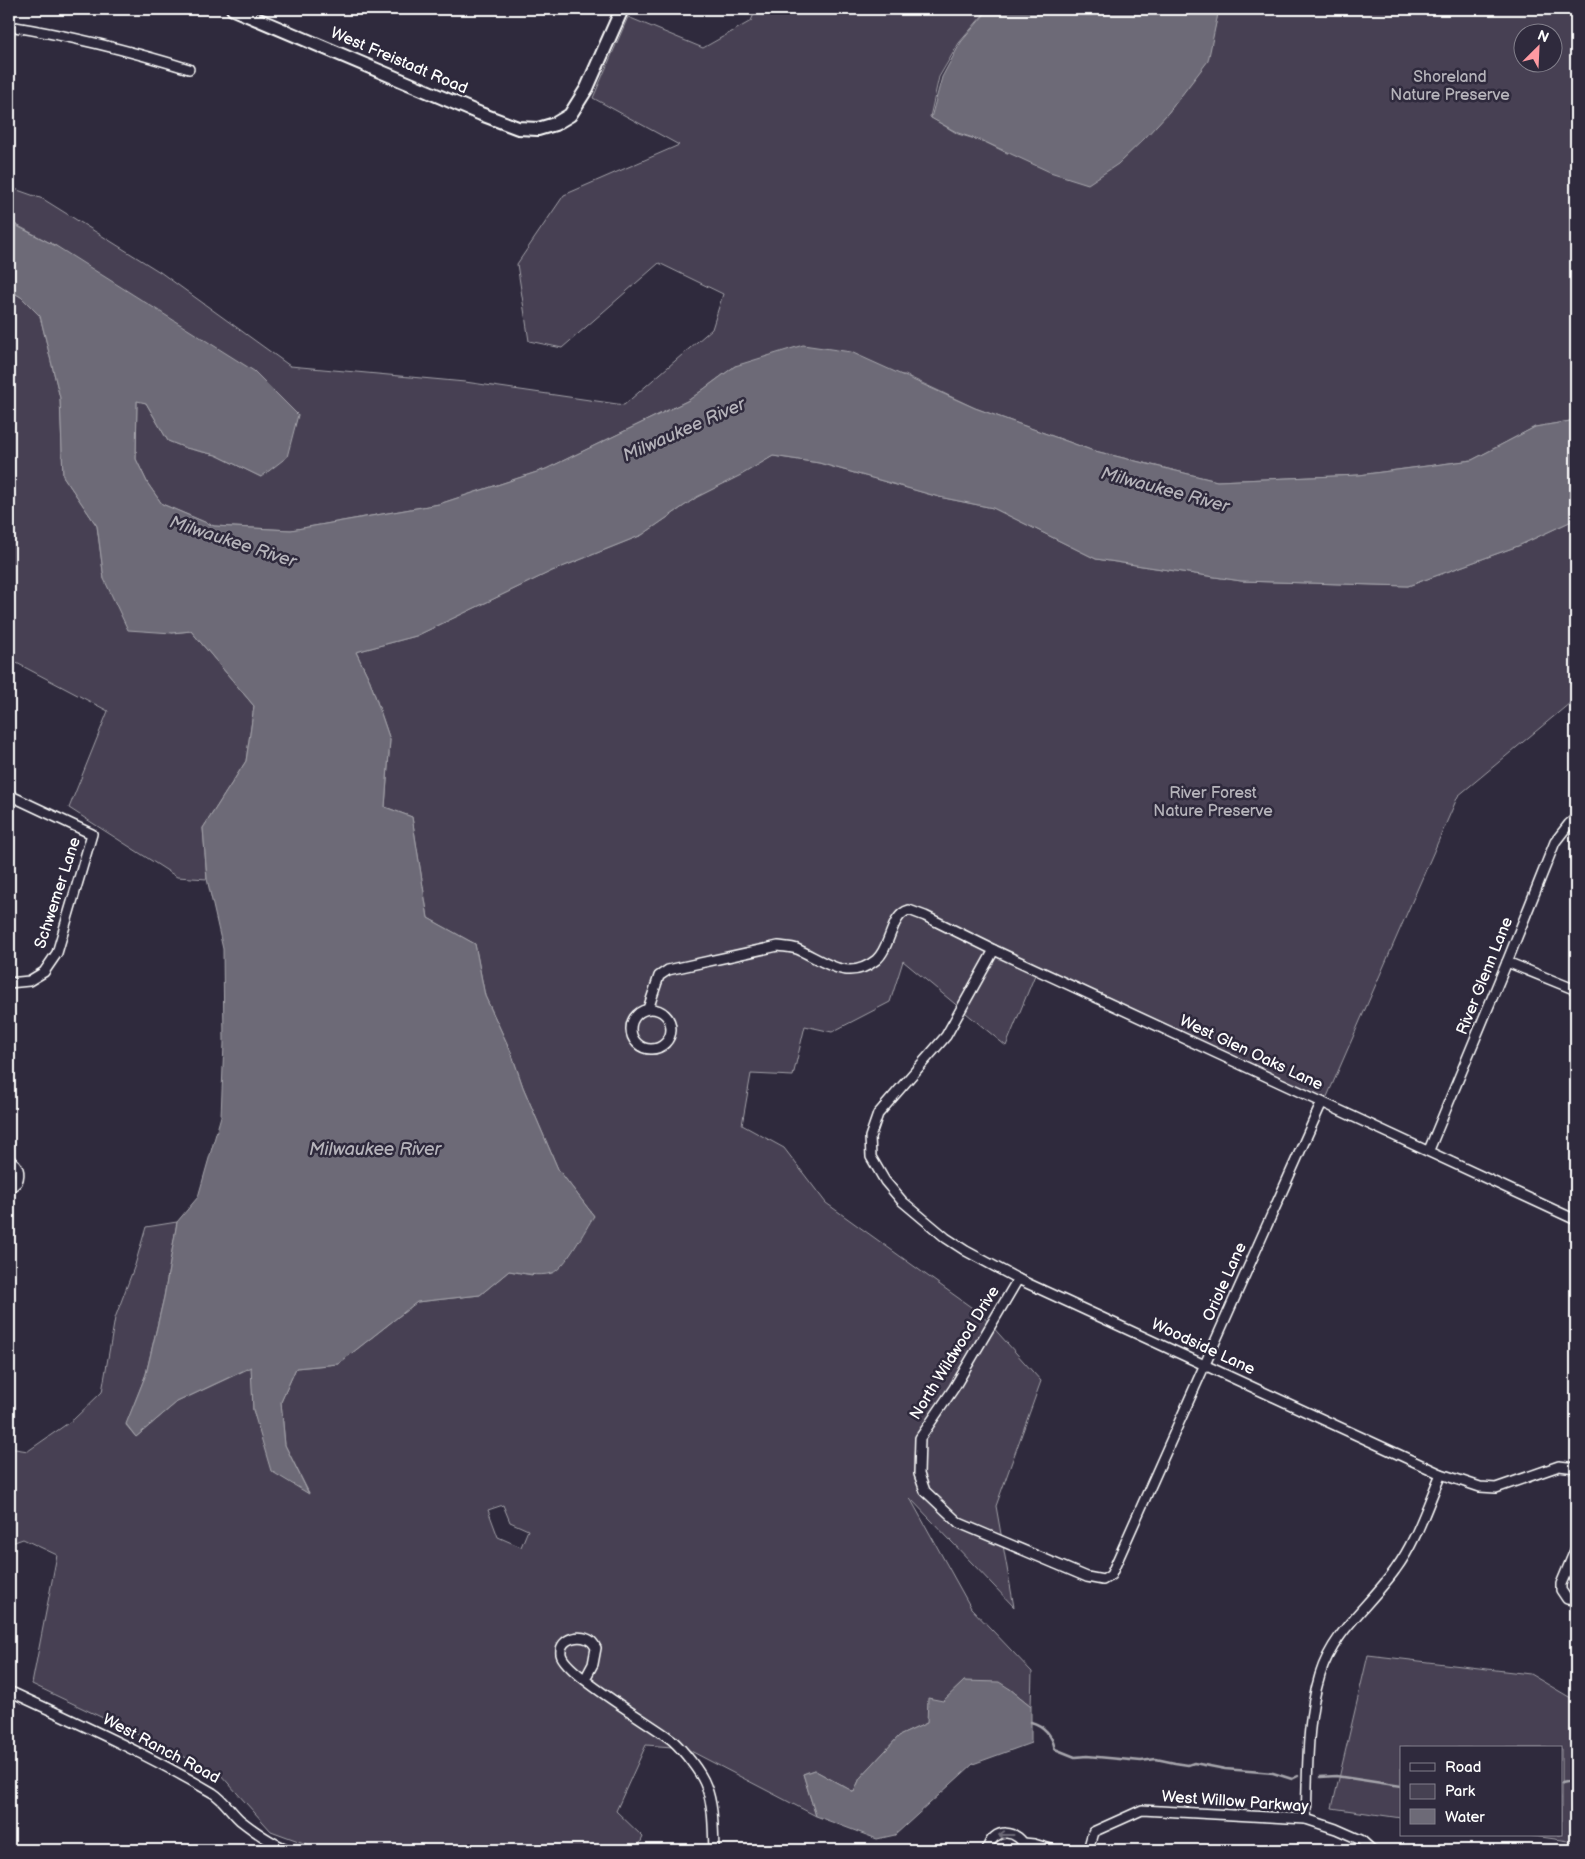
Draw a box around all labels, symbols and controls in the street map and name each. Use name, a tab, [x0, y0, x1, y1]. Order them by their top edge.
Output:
north arrow	[1512, 22, 1562, 72]
street label: West Freistadt Road	[328, 24, 470, 98]
text: N	[1535, 27, 1551, 46]
park label: Shoreland Nature Preserve	[1390, 68, 1510, 105]
water label: Milwaukee River	[620, 393, 750, 466]
water label: Milwaukee River	[1099, 463, 1233, 518]
water label: Milwaukee River	[167, 512, 300, 573]
park label: River Forest Nature Preserve	[1153, 784, 1273, 821]
street label: Schwemer Lane	[31, 834, 85, 951]
street label: River Glenn Lane	[1453, 914, 1517, 1038]
street label: West Glen Oaks Lane	[1176, 1011, 1326, 1095]
water label: Milwaukee River	[309, 1139, 442, 1160]
street label: Oriole Lane	[1199, 1239, 1251, 1324]
street label: North Wildwood Drive	[906, 1282, 1004, 1423]
street label: Woodside Lane	[1148, 1315, 1258, 1379]
street label: West Ranch Road	[99, 1710, 223, 1788]
legend	[1400, 1746, 1562, 1836]
text: Road	[1445, 1758, 1481, 1777]
text: Park	[1445, 1782, 1476, 1801]
street label: West Willow Parkway	[1161, 1787, 1310, 1817]
text: Water	[1445, 1808, 1485, 1827]
one-way arrow	[999, 1830, 1015, 1840]

